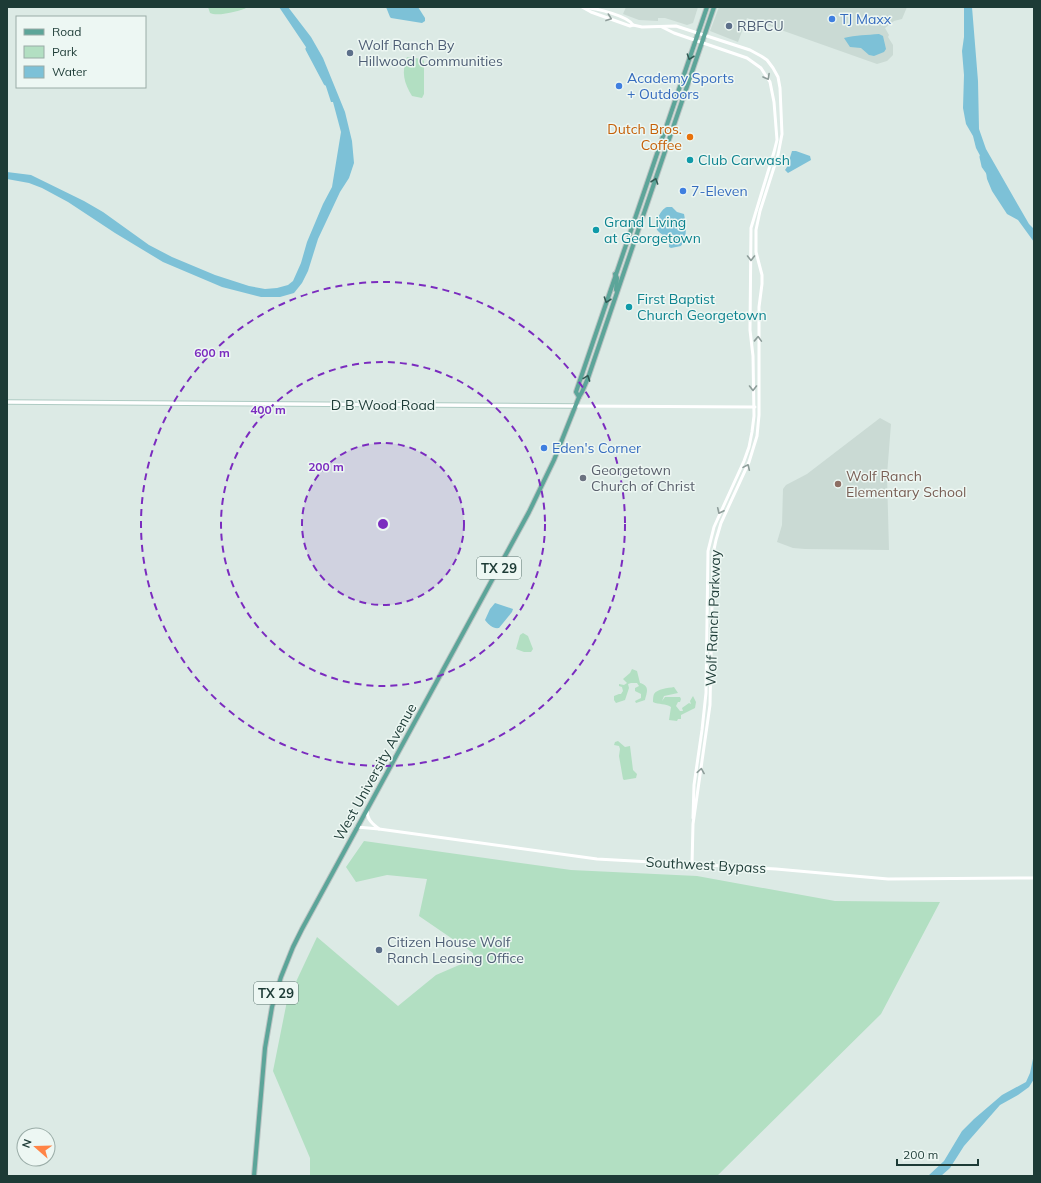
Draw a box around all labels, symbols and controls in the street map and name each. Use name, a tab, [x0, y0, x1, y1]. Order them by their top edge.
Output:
place label: TJ Maxx	[840, 10, 892, 28]
one-way arrow	[605, 14, 612, 22]
marker: TJ Maxx	[827, 14, 837, 24]
legend	[16, 16, 146, 88]
place label: RBFCU	[737, 17, 784, 35]
marker: RBFCU	[724, 21, 734, 31]
text: Road	[52, 24, 81, 39]
place label: Wolf Ranch By Hillwood Communities	[358, 36, 503, 70]
text: Park	[52, 44, 78, 59]
marker: Wolf Ranch By Hillwood Communities	[345, 48, 355, 58]
one-way arrow	[686, 53, 695, 60]
text: Water	[52, 64, 88, 79]
place label: Academy Sports + Outdoors	[627, 69, 734, 103]
one-way arrow	[763, 73, 770, 80]
marker: Academy Sports + Outdoors	[614, 81, 624, 91]
place label: Dutch Bros. Coffee	[607, 120, 682, 154]
marker: Dutch Bros. Coffee	[685, 132, 695, 142]
place label: Club Carwash	[698, 151, 790, 169]
marker: Club Carwash	[685, 155, 695, 165]
one-way arrow	[650, 177, 658, 184]
place label: 7-Eleven	[691, 182, 748, 200]
marker: 7-Eleven	[678, 186, 688, 196]
place label: Grand Living at Georgetown	[604, 213, 701, 247]
marker: Grand Living at Georgetown	[591, 225, 601, 235]
one-way arrow	[747, 255, 755, 261]
place label: First Baptist Church Georgetown	[637, 290, 767, 324]
one-way arrow	[603, 296, 611, 303]
marker: First Baptist Church Georgetown	[624, 302, 634, 312]
one-way arrow	[754, 336, 763, 342]
text: 600 m	[194, 345, 230, 360]
one-way arrow	[583, 375, 591, 382]
one-way arrow	[749, 385, 758, 391]
street label: D B Wood Road	[331, 396, 435, 414]
text: 400 m	[250, 402, 286, 417]
place label: Eden's Corner	[552, 439, 642, 457]
marker: Eden's Corner	[539, 443, 549, 453]
text: 200 m	[308, 459, 344, 474]
place label: Georgetown Church of Christ	[591, 461, 695, 495]
one-way arrow	[742, 463, 750, 471]
place label: Wolf Ranch Elementary School	[846, 467, 966, 501]
marker: Georgetown Church of Christ	[578, 473, 588, 483]
marker: Wolf Ranch Elementary School	[833, 479, 843, 489]
one-way arrow	[717, 507, 725, 515]
centre of rings	[376, 517, 390, 531]
street label: Wolf Ranch Parkway	[702, 549, 724, 687]
road number: TX 29	[477, 557, 521, 579]
street label: West University Avenue	[330, 700, 420, 844]
one-way arrow	[696, 768, 705, 774]
street label: Southwest Bypass	[645, 853, 767, 877]
place label: Citizen House Wolf Ranch Leasing Office	[387, 933, 524, 967]
marker: Citizen House Wolf Ranch Leasing Office	[374, 945, 384, 955]
road number: TX 29	[254, 982, 298, 1004]
north arrow	[16, 1127, 56, 1167]
text: N	[19, 1137, 35, 1150]
scale bar	[897, 1141, 978, 1167]
text: 200 m	[903, 1147, 938, 1162]

